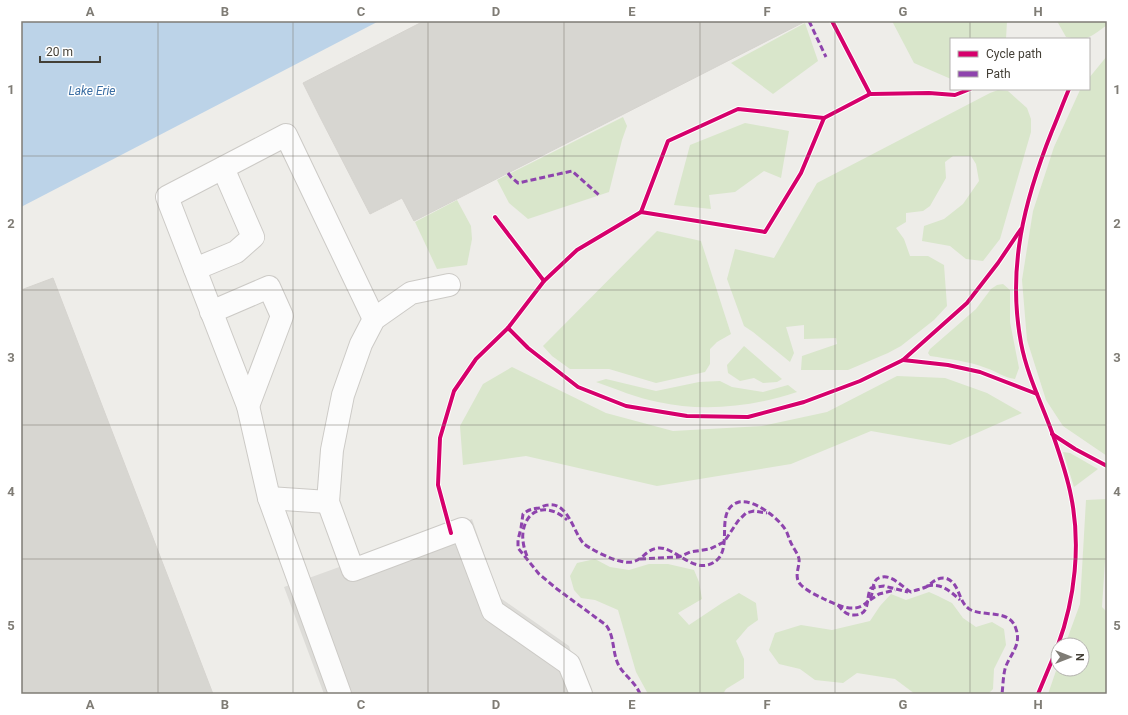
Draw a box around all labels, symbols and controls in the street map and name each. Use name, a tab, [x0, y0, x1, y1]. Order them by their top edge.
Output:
text: A	[86, 4, 95, 19]
text: B	[221, 4, 229, 19]
text: C	[357, 4, 366, 19]
text: D	[492, 4, 500, 19]
text: E	[628, 4, 636, 19]
text: F	[763, 4, 771, 19]
text: G	[899, 4, 908, 19]
text: H	[1033, 4, 1043, 19]
scale bar	[40, 38, 100, 64]
legend	[950, 38, 1090, 90]
text: 20 m	[46, 45, 73, 59]
text: Cycle path	[986, 47, 1042, 61]
text: Path	[986, 67, 1011, 81]
text: 1	[7, 82, 15, 97]
text: 1	[1113, 82, 1121, 97]
water label: Lake Erie	[68, 84, 116, 98]
text: 2	[7, 216, 15, 231]
text: 2	[1113, 216, 1121, 231]
text: 3	[7, 350, 15, 365]
text: 3	[1113, 350, 1121, 365]
text: 4	[7, 484, 15, 499]
text: 4	[1113, 484, 1121, 499]
text: 5	[7, 618, 15, 633]
text: 5	[1113, 618, 1121, 633]
north arrow	[1050, 637, 1090, 677]
text: N	[1073, 653, 1086, 661]
text: A	[86, 697, 95, 712]
text: B	[221, 697, 229, 712]
text: C	[357, 697, 366, 712]
text: D	[492, 697, 500, 712]
text: E	[628, 697, 636, 712]
text: F	[763, 697, 771, 712]
text: G	[899, 697, 908, 712]
text: H	[1033, 697, 1043, 712]

